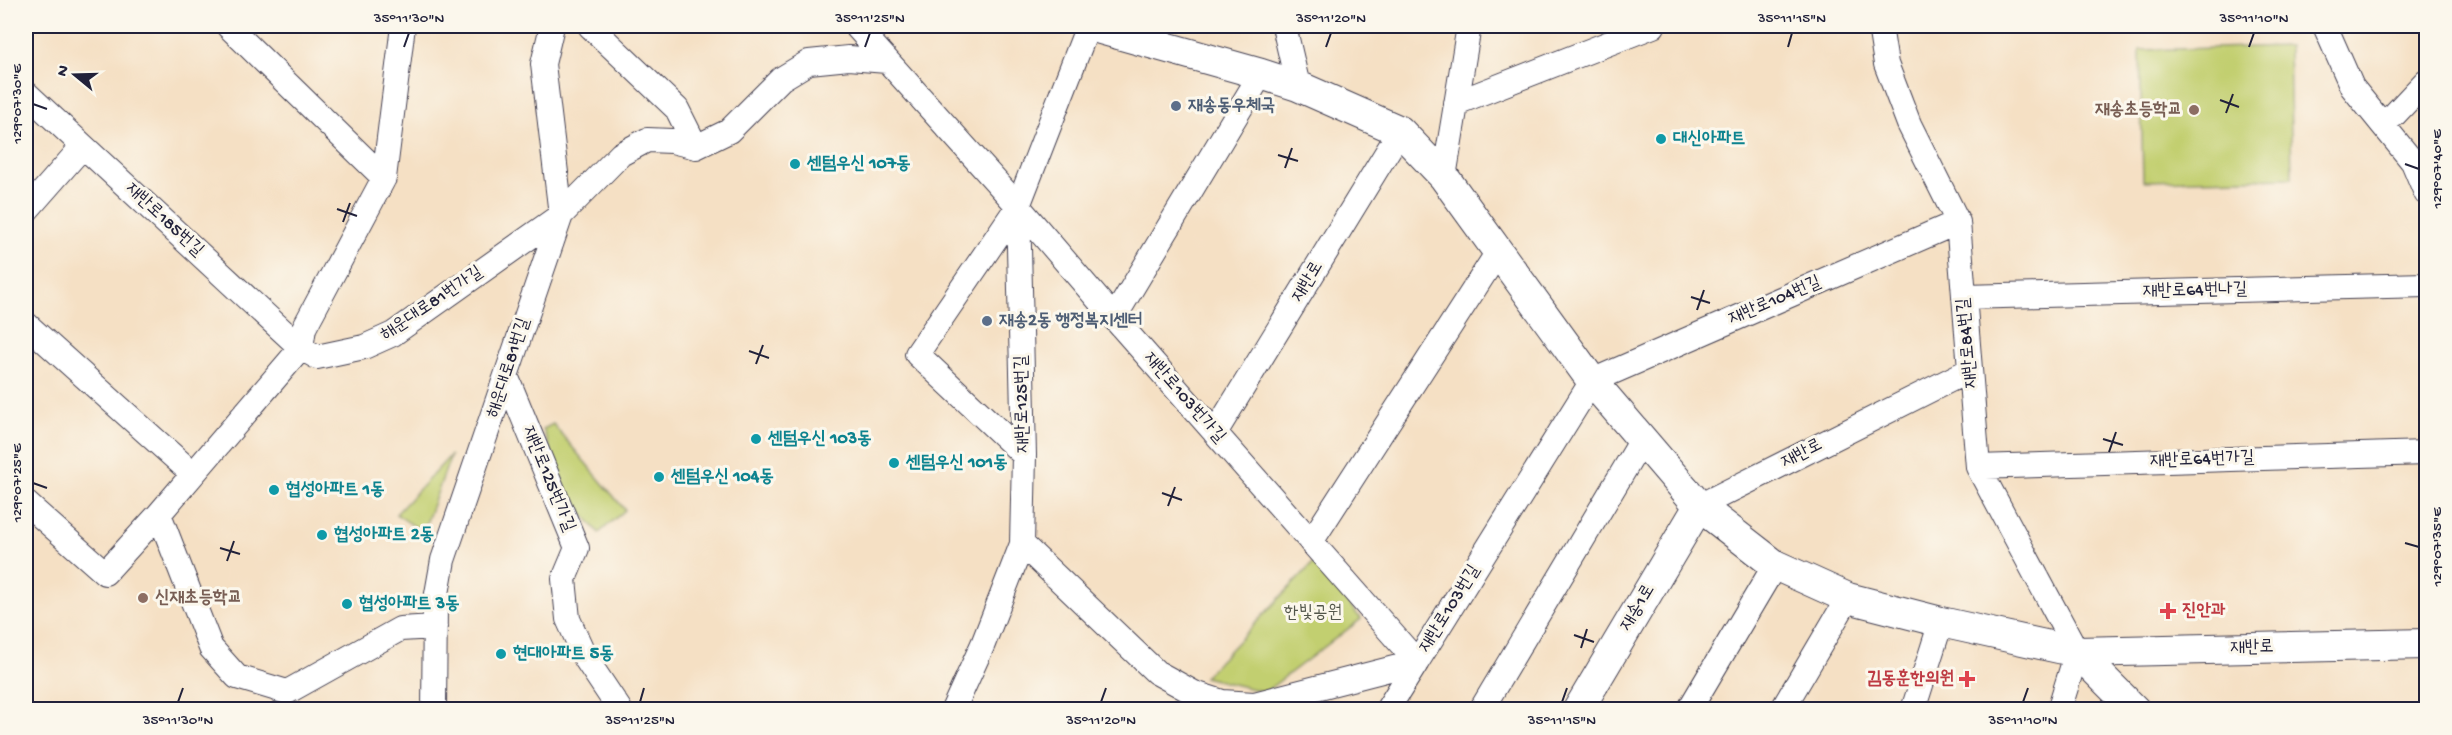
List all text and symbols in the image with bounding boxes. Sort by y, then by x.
text: 35°11'30"N [373,10,445,28]
text: 35°11'25"N [834,10,905,28]
text: 35°11'20"N [1295,10,1366,28]
text: 35°11'15"N [1757,10,1826,28]
text: 35°11'10"N [2219,10,2289,28]
north arrow [45,45,105,105]
text: N [53,63,75,79]
text: 129°07'30"E [9,64,27,145]
place label: 재송동우체국 [1188,96,1275,117]
marker: 재송동우체국 [1169,99,1183,113]
place label: 재송초등학교 [2095,100,2182,121]
marker: 재송초등학교 [2187,103,2201,117]
place label: 대신아파트 [1673,129,1745,150]
text: 129°07'40"E [2429,129,2447,210]
marker: 대신아파트 [1654,132,1668,146]
place label: 센텀우신 107동 [806,154,911,175]
marker: 센텀우신 107동 [788,157,802,171]
street label: 재반로185번길 [121,179,208,262]
street label: 재반로 [1288,258,1328,306]
street label: 해운대로81번가길 [377,262,487,346]
street label: 재반로104번길 [1726,272,1825,330]
street label: 재반로64번나길 [2143,280,2248,302]
street label: 재반로84번길 [1954,296,1982,389]
place label: 재송2동 행정복지센터 [999,311,1142,332]
marker: 재송2동 행정복지센터 [980,314,994,328]
street label: 해운대로81번길 [483,315,535,421]
street label: 재반로103번가길 [1139,348,1230,448]
street label: 재반로125번길 [1012,354,1034,453]
street label: 재반로125번가길 [517,423,579,536]
place label: 센텀우신 103동 [767,429,872,450]
marker: 센텀우신 103동 [749,432,763,446]
street label: 재반로 [1778,435,1826,473]
text: 129°07'25"E [9,443,27,523]
street label: 재반로64번가길 [2149,448,2255,472]
place label: 센텀우신 101동 [905,453,1007,474]
marker: 센텀우신 101동 [887,456,901,470]
place label: 센텀우신 104동 [670,467,774,488]
marker: 센텀우신 104동 [652,470,666,484]
place label: 협성아파트 1동 [286,480,384,501]
marker: 협성아파트 1동 [267,483,281,497]
text: 129°07'35"E [2429,507,2447,588]
place label: 협성아파트 2동 [334,525,434,546]
marker: 협성아파트 2동 [315,528,329,542]
street label: 재반로103번길 [1415,561,1485,657]
street label: 재송1로 [1616,581,1660,635]
place label: 신재초등학교 [155,588,242,609]
marker: 신재초등학교 [136,591,150,605]
place label: 협성아파트 3동 [359,594,460,615]
marker: 협성아파트 3동 [340,597,354,611]
place label: 진안과 [2182,601,2226,622]
marker: 진안과 [2159,602,2177,620]
park label: 한빛공원 [1284,603,1342,624]
street label: 재반로 [2230,637,2274,659]
place label: 현대아파트 5동 [513,644,614,665]
marker: 현대아파트 5동 [494,647,508,661]
place label: 김동훈한의원 [1867,668,1954,690]
marker: 김동훈한의원 [1958,670,1976,688]
text: 35°11'30"N [142,712,214,730]
text: 35°11'25"N [604,712,675,730]
text: 35°11'20"N [1065,712,1136,730]
text: 35°11'15"N [1527,712,1596,730]
text: 35°11'10"N [1988,712,2058,730]

